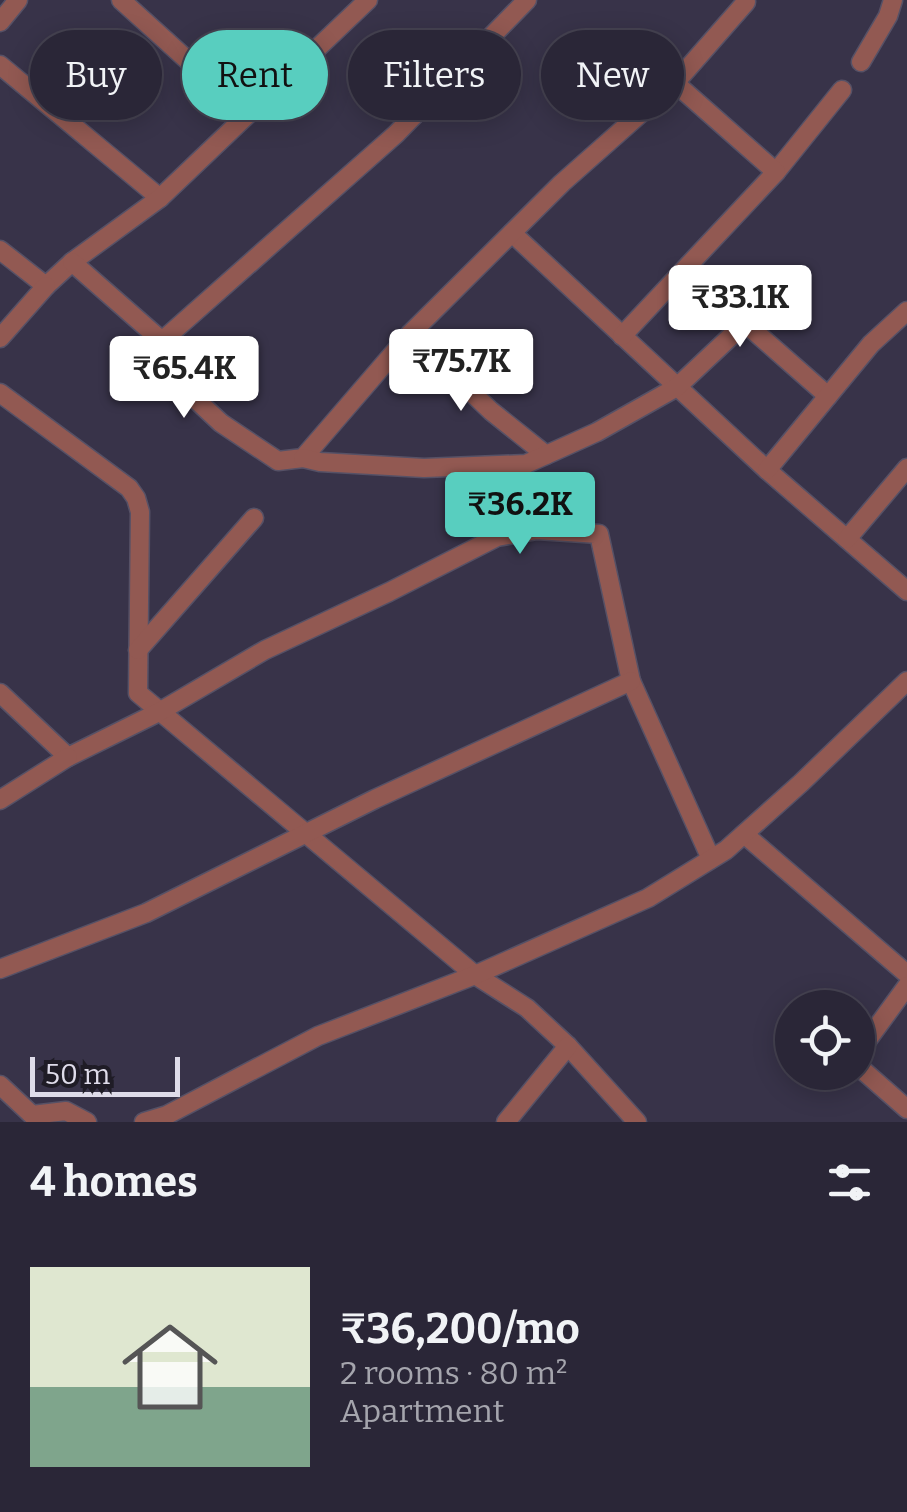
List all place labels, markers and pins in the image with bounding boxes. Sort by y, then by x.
pin: ₹33.1K [659,265,821,350]
pin: ₹75.7K [380,329,542,414]
pin: ₹65.4K [103,336,265,421]
pin: ₹36.2K [439,472,601,557]

